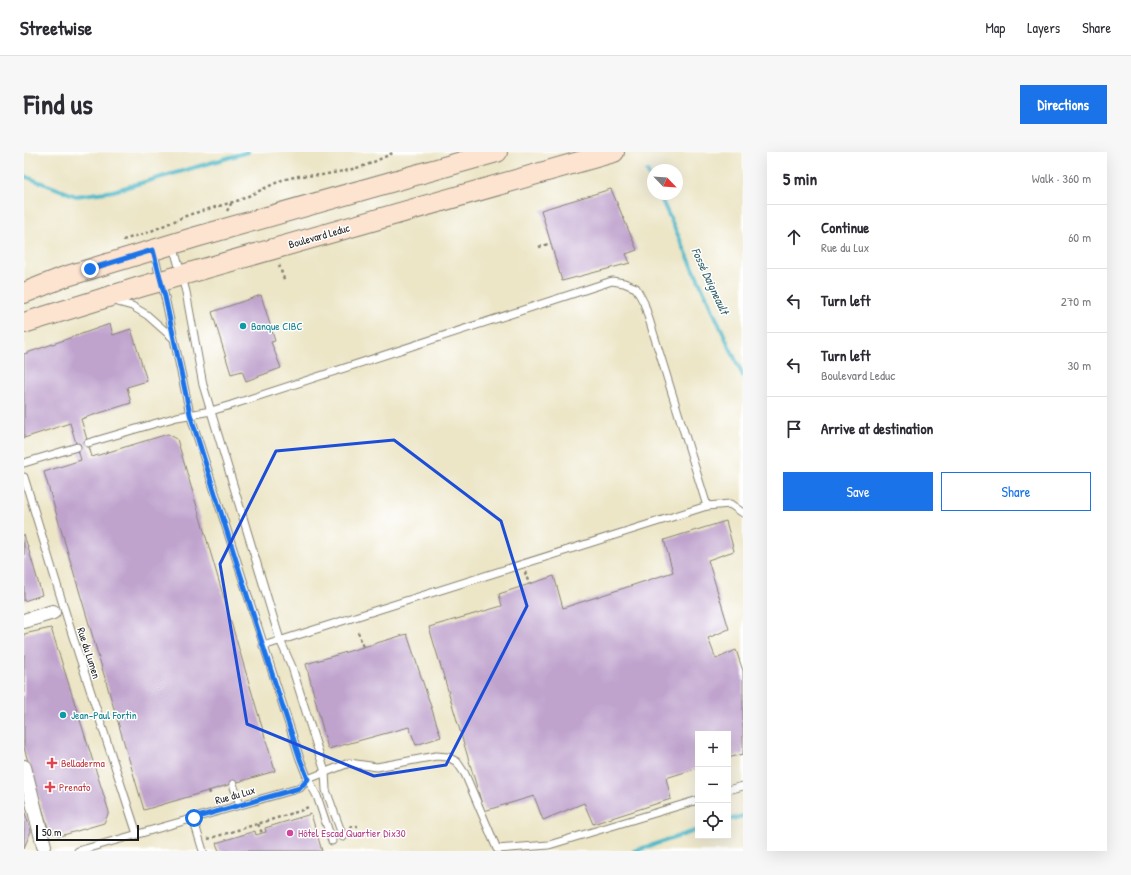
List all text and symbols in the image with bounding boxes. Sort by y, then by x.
text: Streetwise [20,15,92,41]
text: Map [985,18,1005,37]
text: Layers [1027,18,1060,37]
text: Share [1082,18,1111,37]
text: Find us [24,85,93,123]
button: Directions [1020,85,1107,124]
north arrow [647,164,683,200]
text: 5 min [783,167,817,190]
text: Walk · 360 m [1032,169,1091,187]
text: Continue [821,217,869,238]
street label: Boulevard Leduc [287,220,352,251]
icon: ahead [783,226,805,248]
text: 60 m [1068,228,1091,246]
text: Rue du Lux [821,238,869,256]
water label: Fossé Daigneault [688,245,734,319]
route end [81,260,99,278]
icon: left [783,290,805,312]
text: Turn left [821,290,871,311]
text: 270 m [1061,292,1091,310]
place label: Banque CIBC [251,319,302,333]
marker: Banque CIBC [238,321,248,331]
text: Turn left [821,345,871,366]
icon: left [783,354,805,376]
text: 30 m [1068,356,1091,374]
text: Boulevard Leduc [821,366,895,384]
icon: arrive [783,418,805,440]
text: Arrive at destination [821,418,933,439]
button: Save [783,472,933,511]
button: Share [941,472,1091,511]
street label: Rue du Lumen [74,626,104,680]
place label: Jean-Paul Fortin [71,708,137,722]
marker: Jean-Paul Fortin [58,710,68,720]
map controls [695,731,731,839]
button: + [695,731,731,767]
place label: Belladerma [61,756,105,770]
marker: Belladerma [46,757,58,769]
button: − [695,767,731,803]
place label: Prenato [59,780,91,794]
marker: Prenato [44,781,56,793]
street label: Rue du Lux [213,783,257,807]
button: locate [695,803,731,839]
route start [185,809,203,827]
scale bar [36,823,139,842]
text: 50 m [42,825,62,839]
place label: Hôtel Escad Quartier Dix30 [298,826,406,840]
marker: Hôtel Escad Quartier Dix30 [285,828,295,838]

